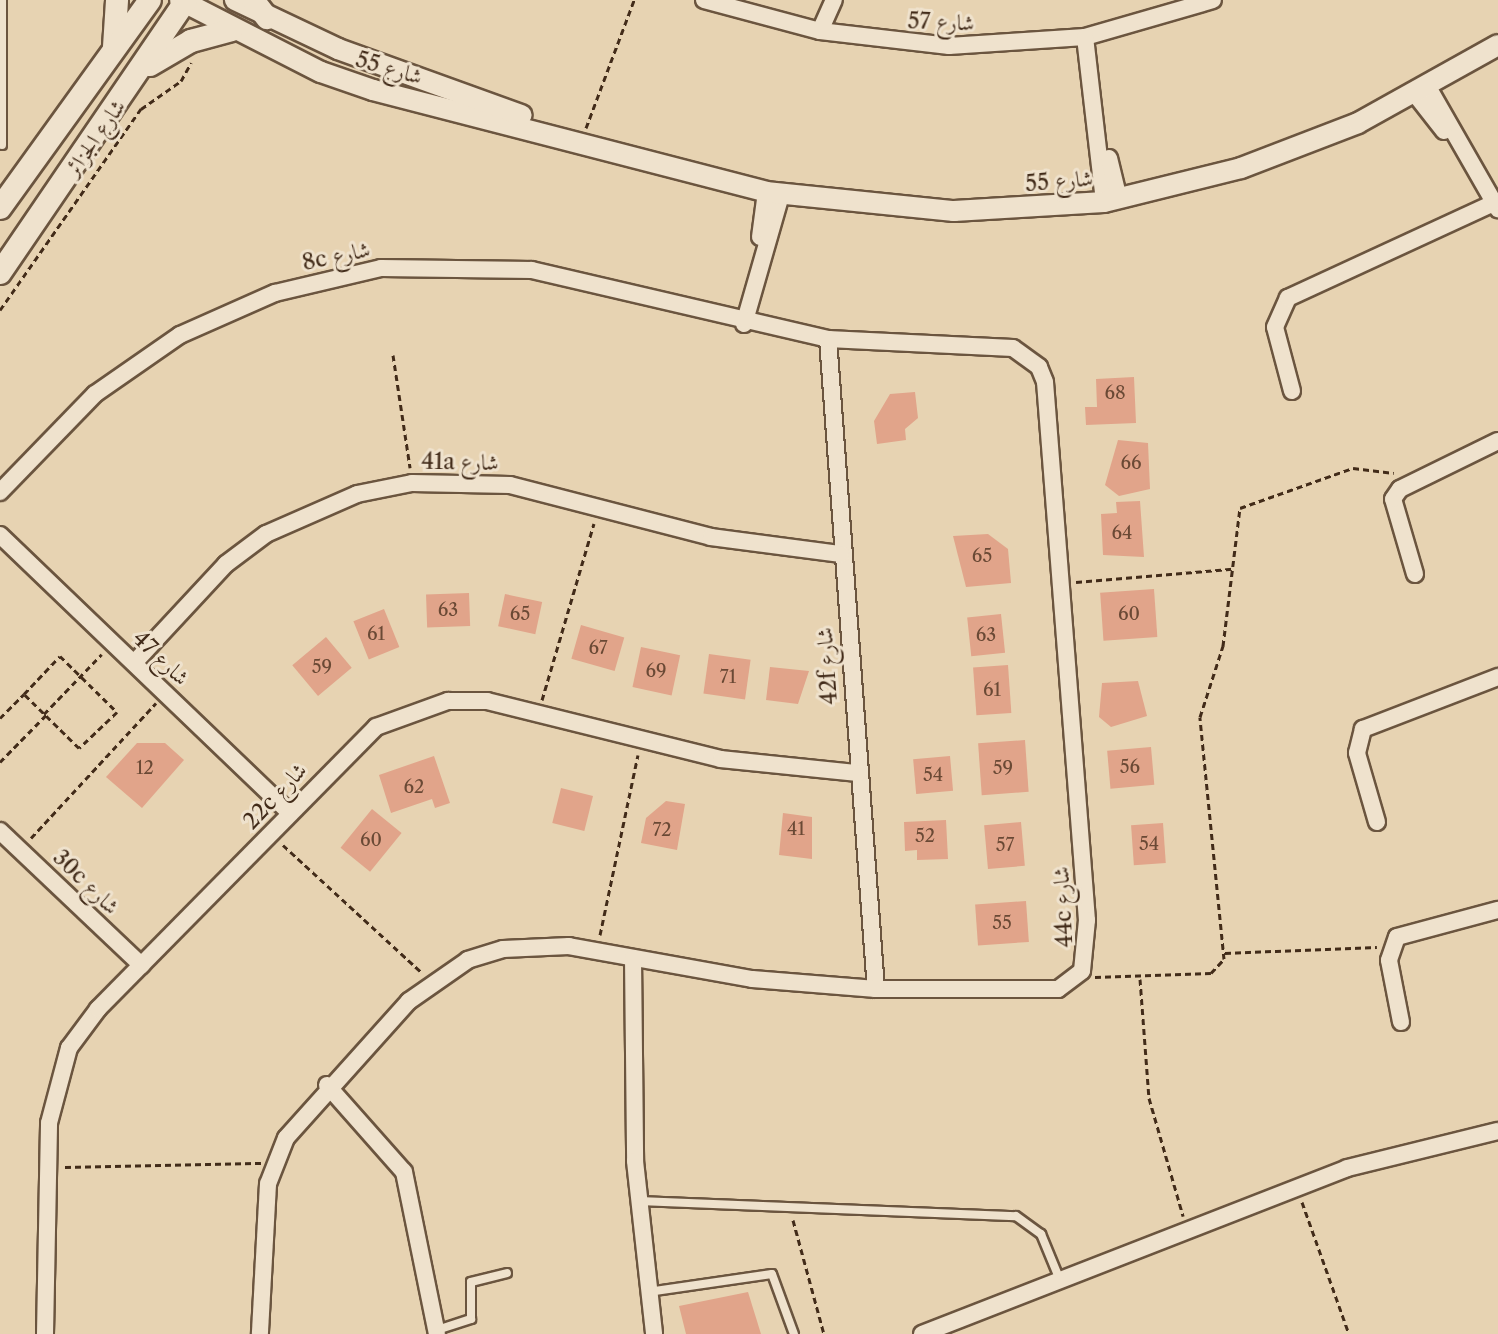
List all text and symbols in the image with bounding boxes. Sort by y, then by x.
street label: شارع 57 [907,8,975,36]
street label: شارع 55 [353,46,425,90]
street label: شارع الجزائر [59,94,131,182]
street label: شارع 55 [1024,165,1094,197]
street label: 8c شارع [300,236,372,276]
house number: 68 [1104,382,1126,404]
street label: 41a شارع [421,448,499,476]
house number: 66 [1120,452,1142,474]
house number: 64 [1112,522,1132,544]
house number: 65 [972,545,992,567]
house number: 63 [438,599,458,621]
house number: 65 [510,603,530,625]
house number: 60 [1118,603,1140,625]
house number: 61 [367,623,385,645]
house number: 63 [976,624,996,646]
street label: شارع 47 [128,625,194,691]
street label: 42f شارع [811,627,843,705]
house number: 67 [588,637,608,659]
house number: 59 [312,656,332,678]
house number: 69 [645,660,667,682]
house number: 71 [720,666,736,688]
house number: 61 [983,679,1001,701]
house number: 56 [1120,756,1140,778]
house number: 12 [136,757,154,779]
street label: 22c شارع [238,757,312,835]
house number: 59 [993,757,1013,779]
house number: 54 [923,764,943,786]
house number: 62 [404,776,424,798]
house number: 41 [787,818,805,840]
house number: 72 [652,819,672,841]
house number: 52 [915,825,935,847]
house number: 60 [360,829,382,851]
house number: 54 [1139,833,1159,855]
house number: 57 [996,834,1014,856]
street label: 30c شارع [47,844,125,920]
street label: 44c شارع [1048,866,1078,948]
house number: 55 [992,912,1012,934]

